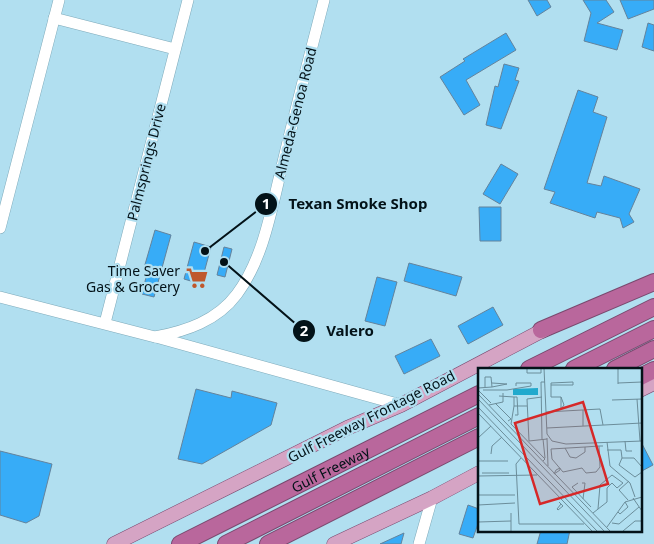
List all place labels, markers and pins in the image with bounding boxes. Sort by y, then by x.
callout: Texan Smoke Shop [253,189,437,219]
place label: Time Saver Gas & Grocery [86,261,181,296]
supermarket icon: Time Saver Gas & Grocery [184,265,210,291]
callout: Valero [292,316,384,346]

